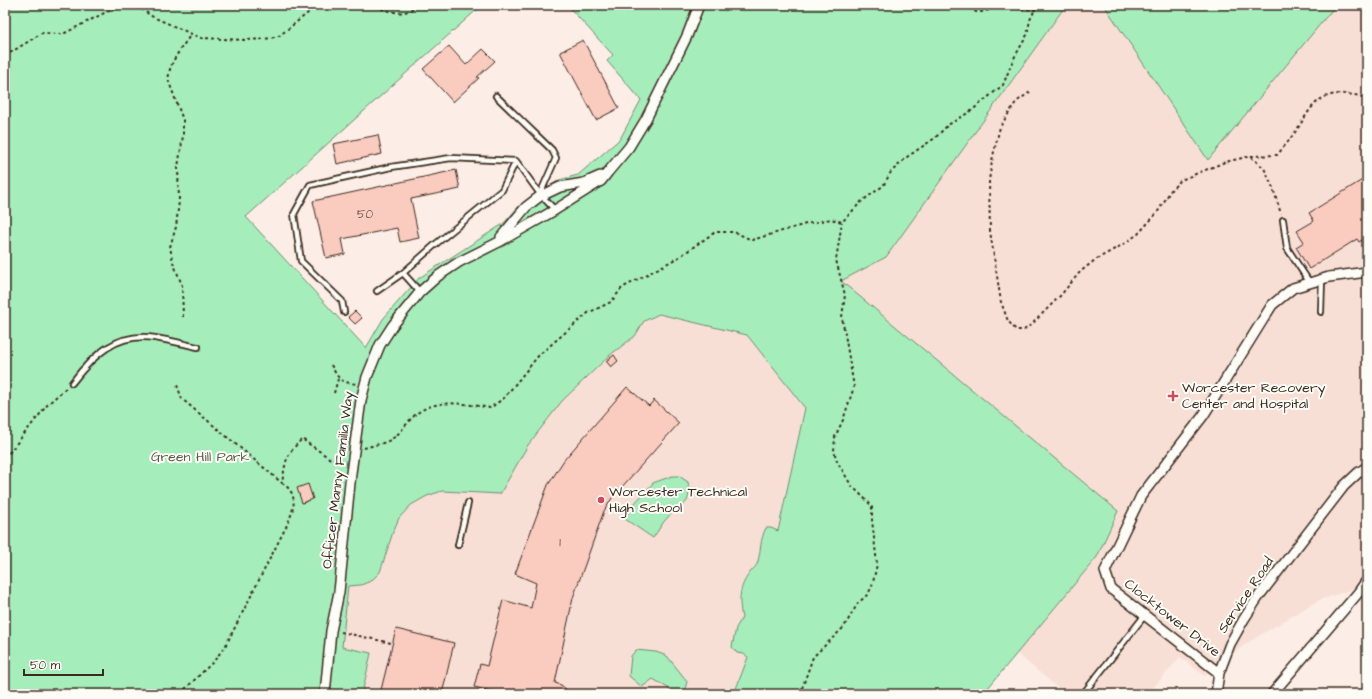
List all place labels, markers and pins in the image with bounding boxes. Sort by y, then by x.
place label: Worcester Recovery Center and Hospital [1182,378,1326,414]
marker: Worcester Recovery Center and Hospital [1167,390,1179,402]
place label: Worcester Technical High School [609,482,747,518]
marker: Worcester Technical High School [596,495,606,505]

